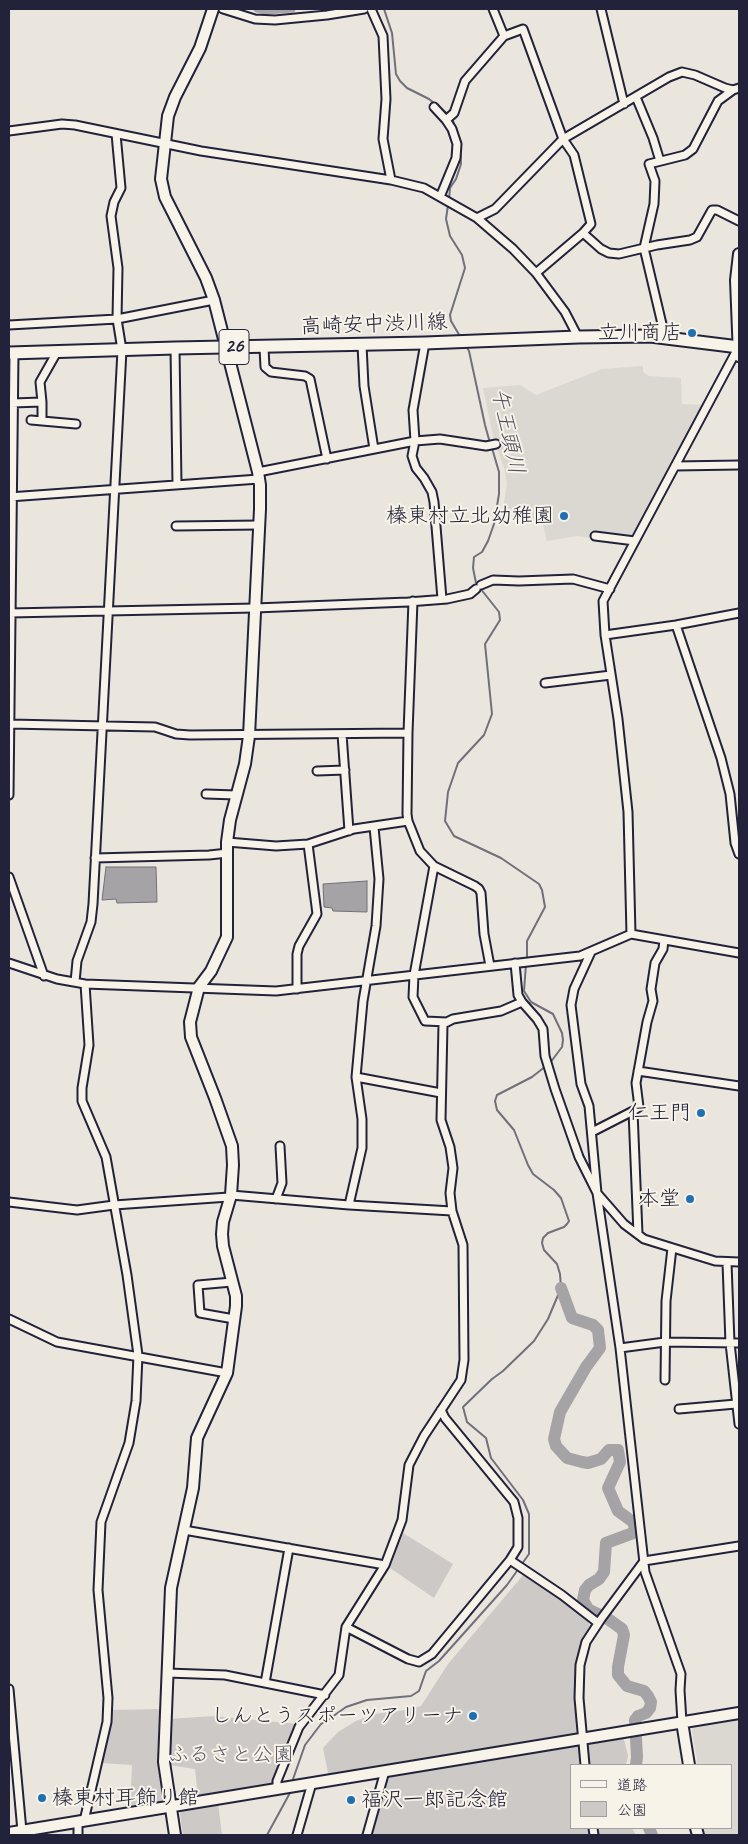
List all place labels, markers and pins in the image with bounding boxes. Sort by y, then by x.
place label: 立川商店 [598,320,682,346]
marker: 立川商店 [686,327,698,339]
place label: 榛東村立北幼稚園 [386,503,554,529]
marker: 榛東村立北幼稚園 [558,510,570,522]
place label: 仁王門 [628,1100,691,1126]
marker: 仁王門 [695,1107,707,1119]
place label: 本堂 [638,1186,680,1212]
marker: 本堂 [684,1193,696,1205]
place label: しんとうスポーツアリーナ [211,1703,463,1729]
marker: しんとうスポーツアリーナ [467,1710,479,1722]
place label: 榛東村耳飾り館 [52,1785,199,1811]
place label: 福沢一郎記念館 [361,1787,508,1813]
marker: 榛東村耳飾り館 [36,1792,48,1804]
marker: 福沢一郎記念館 [345,1794,357,1806]

